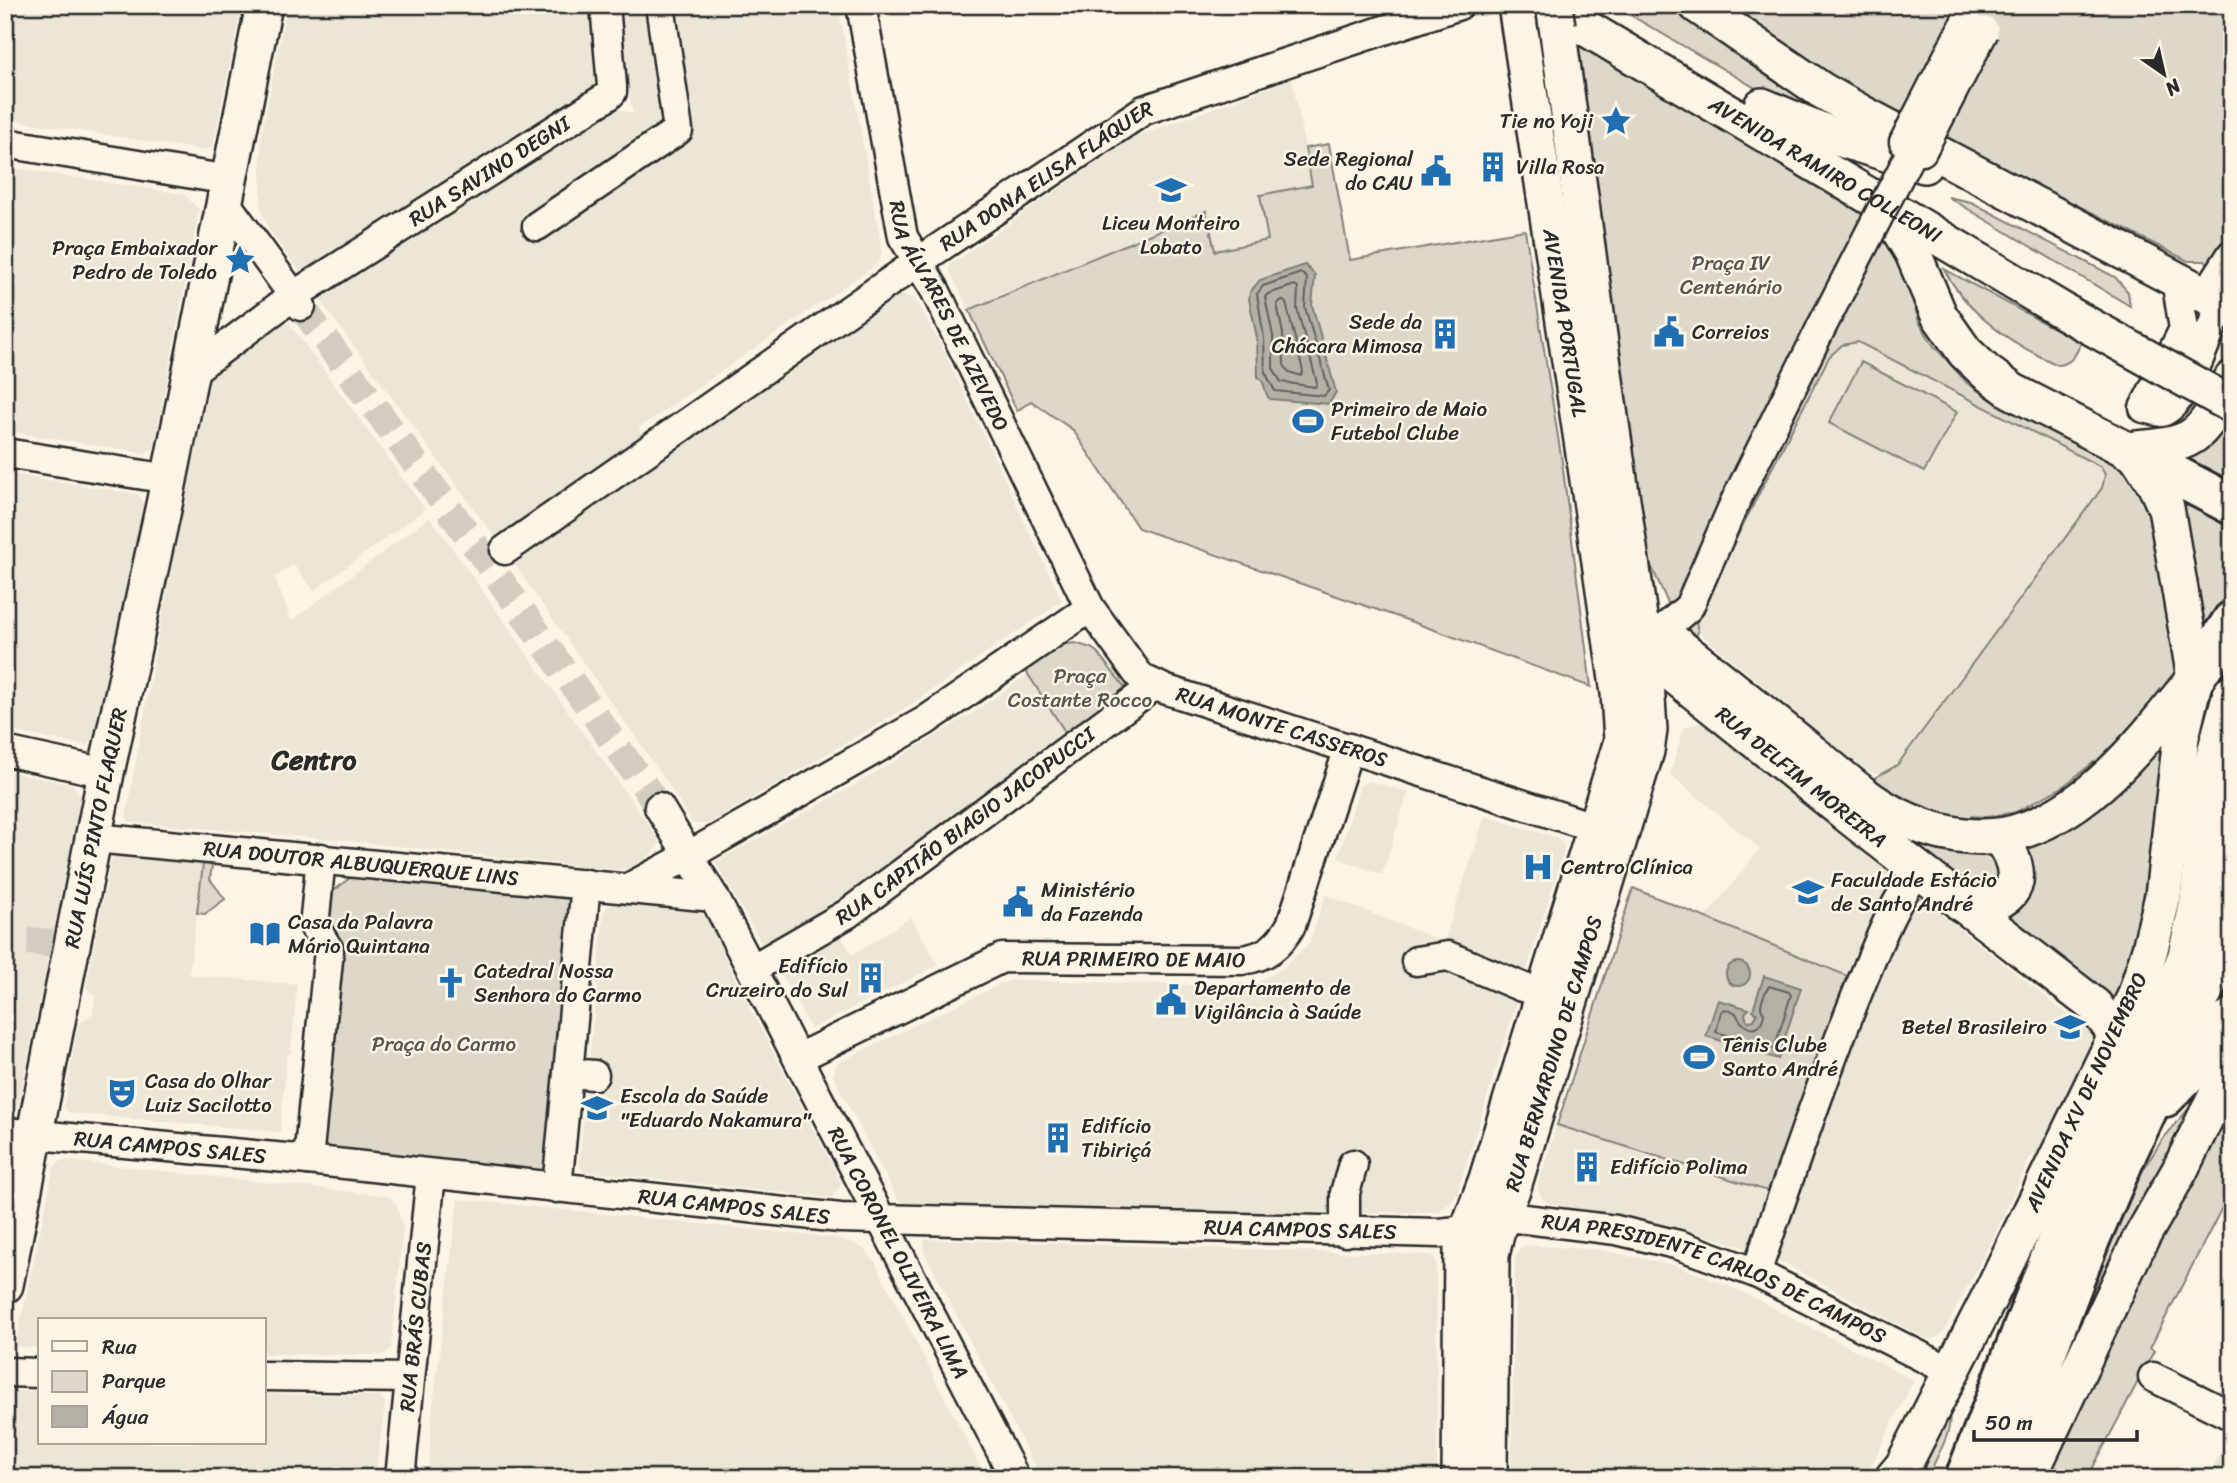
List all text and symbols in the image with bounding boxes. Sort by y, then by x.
north arrow [2128,38,2198,108]
text: N [2158,70,2189,106]
street label: AVENIDA RAMIRO COLLEONI [1700,85,1950,254]
street label: RUA DONA ELISA FLÁQUER [931,89,1158,262]
place label: Tie no Yoji [1499,102,1594,140]
street label: RUA SAVINO DEGNI [401,104,580,237]
place icon: Tie no Yoji [1599,104,1633,138]
place label: Sede Regional do CAU [1284,140,1414,202]
place label: Villa Rosa [1516,148,1605,186]
building icon: Villa Rosa [1476,150,1510,184]
public building icon: Sede Regional do CAU [1419,154,1453,188]
school or university icon: Liceu Monteiro Lobato [1154,173,1188,207]
street label: RUA ÁLVARES DE AZEVEDO [878,197,1020,438]
place label: Liceu Monteiro Lobato [1102,204,1240,266]
street label: AVENIDA PORTUGAL [1531,225,1599,420]
place label: Praça Embaixador Pedro de Toledo [52,229,218,291]
place icon: Praça Embaixador Pedro de Toledo [223,243,257,277]
park label: Praça IV Centenário [1680,244,1782,306]
place label: Sede da Chácara Mimosa [1272,303,1422,365]
place label: Correios [1692,313,1769,351]
public building icon: Correios [1652,315,1686,349]
building icon: Sede da Chácara Mimosa [1428,317,1462,351]
place label: Primeiro de Maio Futebol Clube [1331,390,1487,452]
sports icon: Primeiro de Maio Futebol Clube [1291,404,1325,438]
park label: Praça Costante Rocco [1008,657,1153,719]
street label: RUA MONTE CASSEROS [1171,675,1392,779]
street label: RUA DELFIM MOREIRA [1707,696,1895,858]
street label: RUA LUÍS PINTO FLAQUER [53,704,139,952]
street label: RUA CAPITÃO BIAGIO JACOPUCCI [828,715,1105,936]
district label: Centro [271,735,357,784]
street label: RUA DOUTOR ALBUQUERQUE LINS [202,829,520,897]
place label: Centro Clínica [1561,848,1694,886]
hospital icon: Centro Clínica [1521,850,1555,884]
place label: Faculdade Estácio de Santo André [1831,861,1997,923]
place label: Ministério da Fazenda [1041,871,1144,933]
school or university icon: Faculdade Estácio de Santo André [1791,875,1825,909]
public building icon: Ministério da Fazenda [1001,885,1035,919]
place label: Casa da Palavra Mário Quintana [288,903,434,965]
street label: RUA BERNARDINO DE CAMPOS [1494,911,1614,1196]
library icon: Casa da Palavra Mário Quintana [248,917,282,951]
street label: RUA PRIMEIRO DE MAIO [1022,939,1246,979]
place label: Edifício Cruzeiro do Sul [706,947,849,1009]
place label: Catedral Nossa Senhora do Carmo [474,952,642,1014]
building icon: Edifício Cruzeiro do Sul [854,961,888,995]
church icon: Catedral Nossa Senhora do Carmo [434,966,468,1000]
street label: AVENIDA XV DE NOVEMBRO [2013,966,2158,1219]
place label: Departamento de Vigilância à Saúde [1194,969,1361,1031]
public building icon: Departamento de Vigilância à Saúde [1154,983,1188,1017]
place label: Betel Brasileiro [1902,1008,2047,1046]
school or university icon: Betel Brasileiro [2053,1010,2087,1044]
park label: Praça do Carmo [372,1025,517,1063]
place label: Tênis Clube Santo André [1722,1026,1838,1088]
sports icon: Tênis Clube Santo André [1682,1040,1716,1074]
place label: Casa do Olhar Luiz Sacilotto [145,1062,272,1124]
theatre icon: Casa do Olhar Luiz Sacilotto [105,1076,139,1110]
place label: Escola da Saúde "Eduardo Nakamura" [620,1077,812,1139]
school or university icon: Escola da Saúde "Eduardo Nakamura" [580,1091,614,1125]
place label: Edifício Tibiriçá [1081,1107,1152,1169]
street label: RUA CAMPOS SALES [72,1119,268,1175]
street label: RUA CORONEL OLIVEIRA LIMA [817,1119,980,1386]
building icon: Edifício Tibiriçá [1041,1121,1075,1155]
place label: Edifício Polima [1610,1148,1748,1186]
building icon: Edifício Polima [1570,1150,1604,1184]
street label: RUA CAMPOS SALES [636,1177,832,1236]
street label: RUA PRESIDENTE CARLOS DE CAMPOS [1540,1202,1893,1355]
street label: RUA CAMPOS SALES [1203,1208,1397,1251]
street label: RUA BRÁS CUBAS [388,1240,443,1414]
legend [38,1318,266,1444]
text: Rua [102,1328,137,1366]
text: Parque [102,1362,166,1400]
text: Água [101,1398,149,1436]
scale bar [1974,1399,2137,1443]
text: 50 m [1985,1404,2033,1442]

